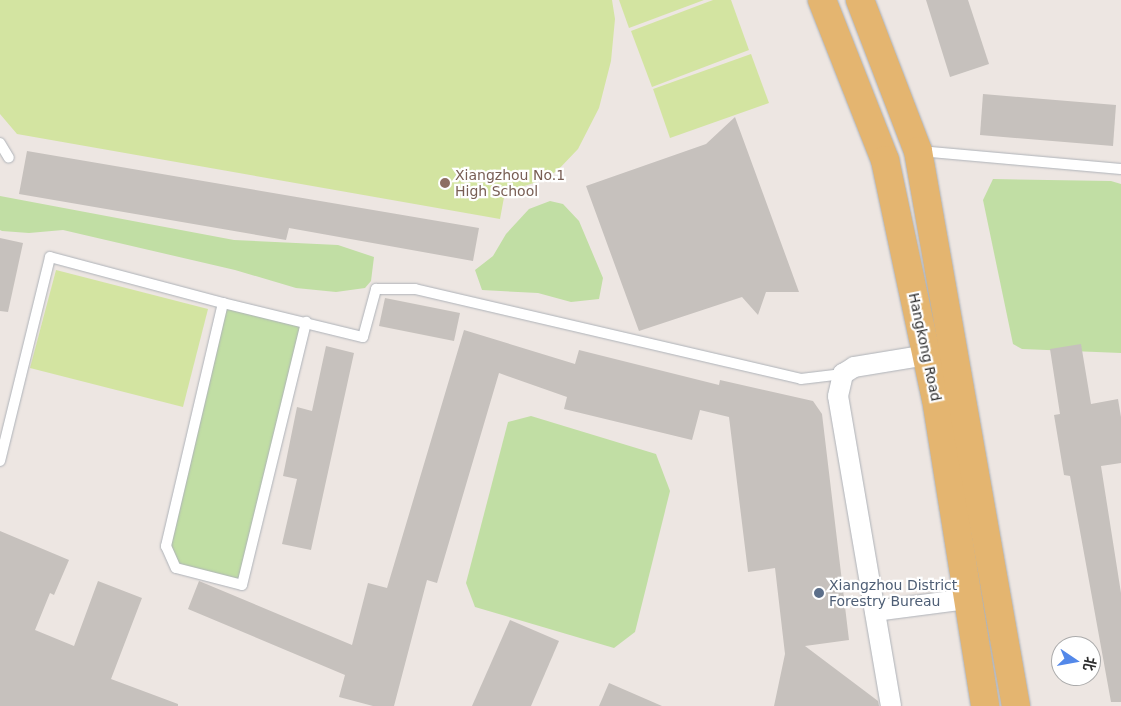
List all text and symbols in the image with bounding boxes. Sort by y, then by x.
place label: Xiangzhou No.1 High School [455,167,565,200]
marker: Xiangzhou No.1 High School [439,177,451,189]
street label: Hangkong Road [905,291,945,403]
place label: Xiangzhou District Forestry Bureau [829,577,957,610]
marker: Xiangzhou District Forestry Bureau [813,587,825,599]
north arrow [1051,636,1101,686]
text: 北 [1080,655,1099,672]

